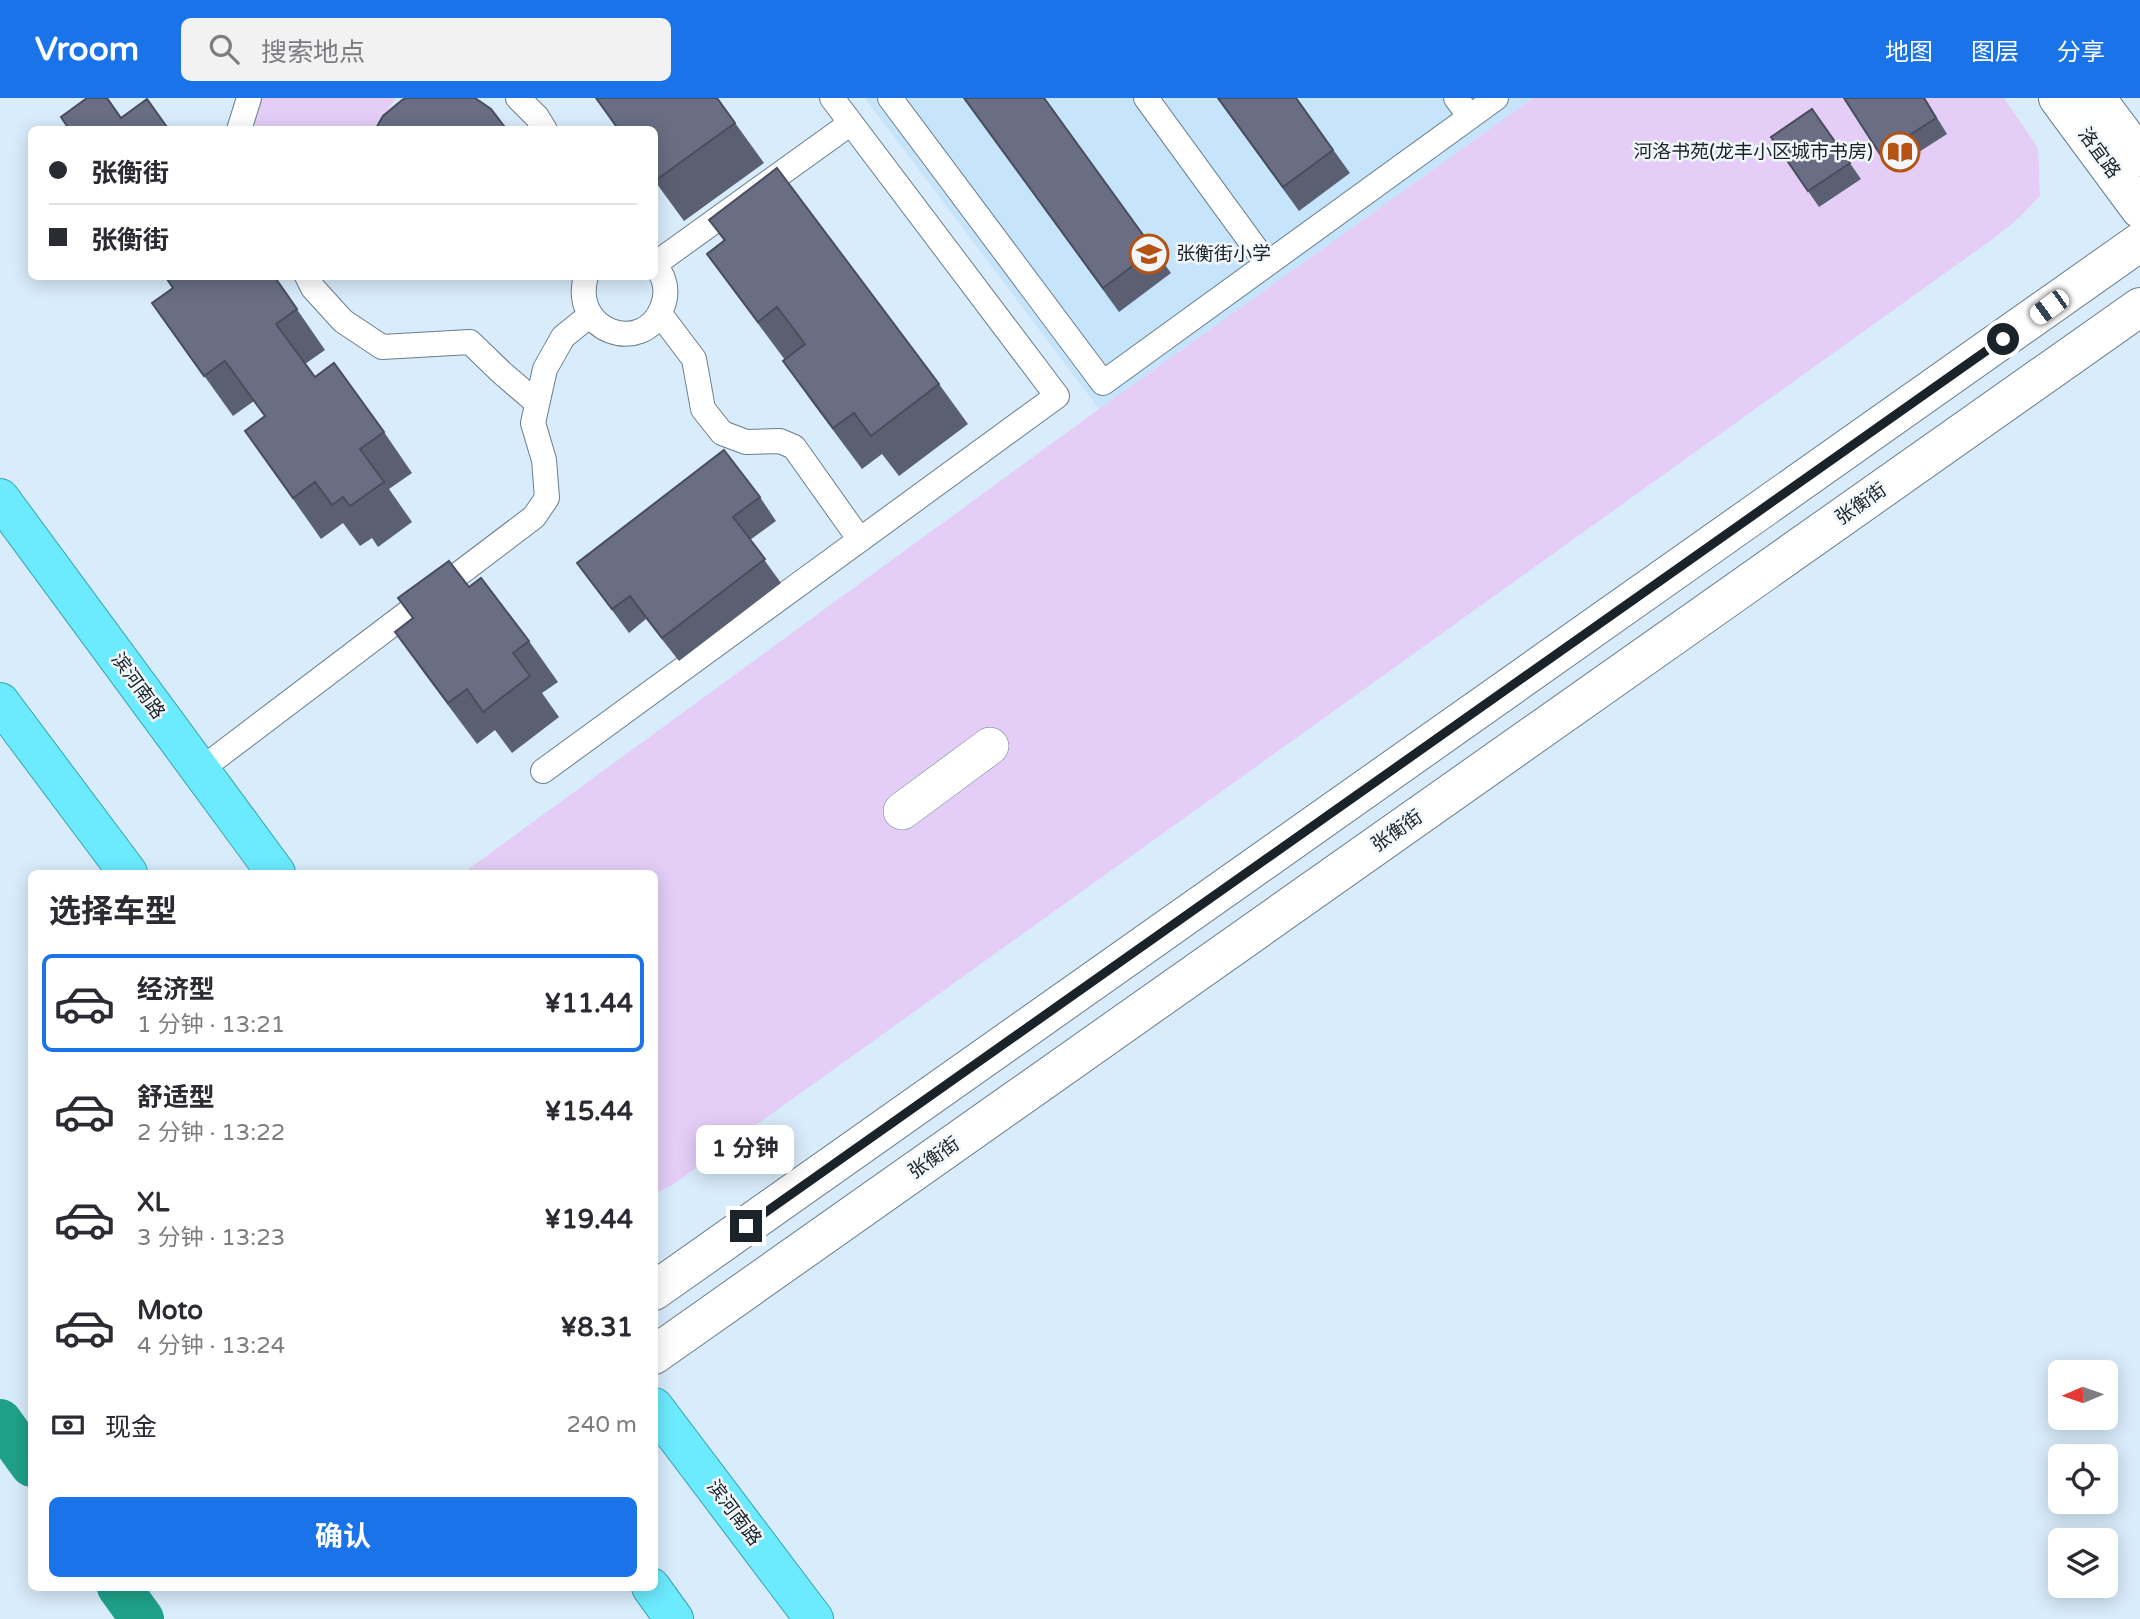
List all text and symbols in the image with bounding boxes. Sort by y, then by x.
search box [181,18,671,81]
text: Vroom [35,30,139,69]
icon: search [205,30,243,68]
text: 搜索地点 [261,37,365,68]
text: 地图 [1885,38,1933,67]
text: 图层 [1971,38,2019,67]
text: 分享 [2057,38,2105,67]
street label: 洛宜路 [2073,123,2125,183]
library icon: 河洛书苑(龙丰小区城市书房) [1879,131,1921,173]
place label: 河洛书苑(龙丰小区城市书房) [1633,141,1873,163]
text: 张衡街 [91,158,169,189]
text: 张衡街 [91,225,169,256]
school or university icon: 张衡街小学 [1128,233,1170,275]
place label: 张衡街小学 [1176,243,1271,265]
car [2026,286,2073,328]
route start [1987,323,2019,355]
street label: 张衡街 [1831,479,1891,529]
street label: 滨河南路 [107,649,169,723]
street label: 张衡街 [1367,806,1427,856]
text: 选择车型 [49,893,177,931]
icon: car [53,972,116,1035]
text: 经济型 [137,974,215,1005]
text: ¥11.44 [544,988,633,1019]
text: 1 分钟 · 13:21 [137,1011,285,1039]
icon: car [53,1080,116,1143]
text: 舒适型 [137,1082,215,1113]
text: ¥15.44 [545,1096,633,1127]
text: 2 分钟 · 13:22 [137,1119,285,1147]
callout: 1 分钟 [697,1124,795,1174]
street label: 张衡街 [904,1133,964,1183]
text: 1 分钟 [712,1135,778,1163]
text: XL [137,1187,169,1218]
icon: car [53,1188,116,1251]
text: ¥19.44 [544,1204,633,1235]
route end [730,1210,762,1242]
text: 3 分钟 · 13:23 [137,1224,285,1252]
text: Moto [137,1295,203,1326]
icon: car [53,1296,116,1359]
text: ¥8.31 [560,1312,633,1343]
text: 4 分钟 · 13:24 [137,1332,285,1360]
north arrow [2048,1360,2118,1430]
map controls [2048,1360,2118,1598]
icon: cash [49,1406,87,1444]
text: 240 m [567,1411,637,1439]
text: 现金 [105,1412,157,1443]
button: locate [2048,1444,2118,1514]
street label: 滨河南路 [702,1476,766,1550]
button: 确认 [49,1497,637,1577]
button: layers [2048,1528,2118,1598]

